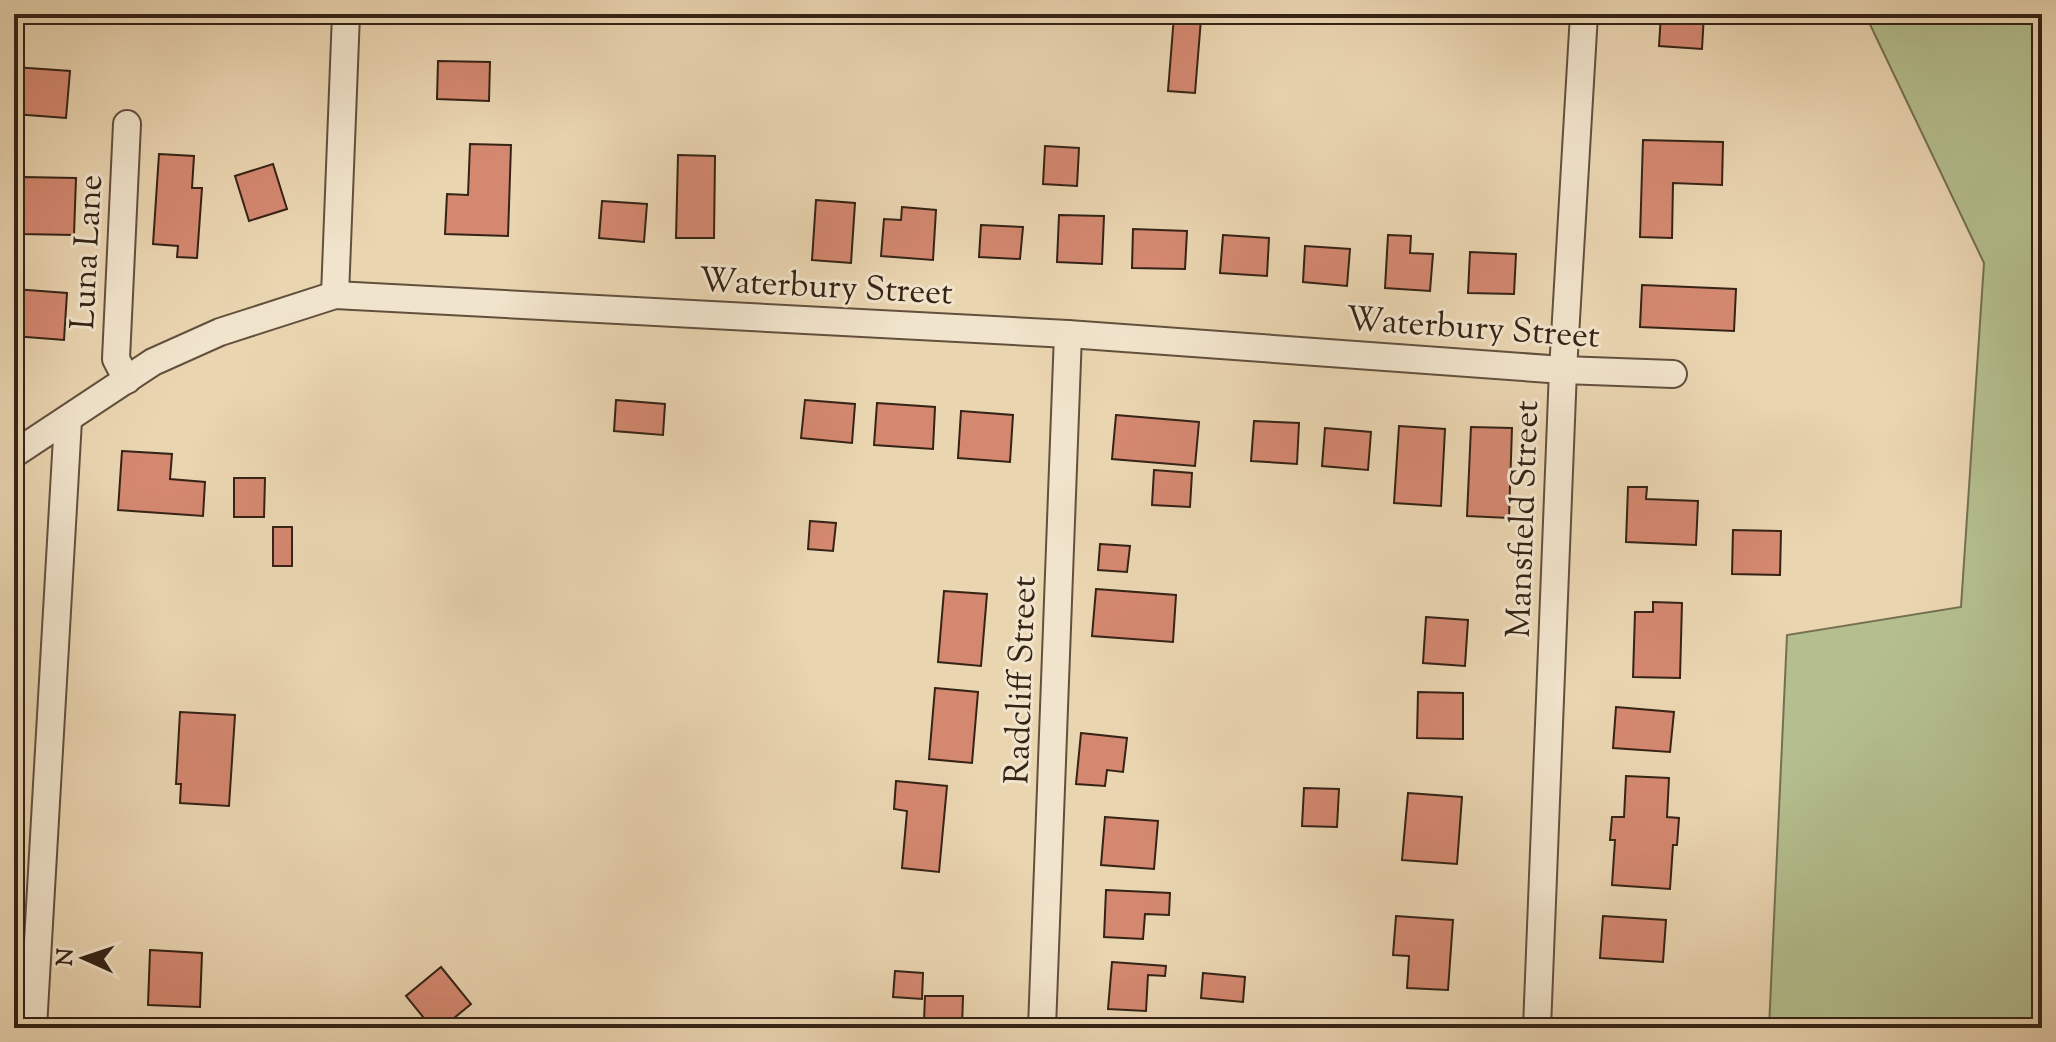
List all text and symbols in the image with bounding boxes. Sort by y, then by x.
street label: Luna Lane [60,174,117,331]
street label: Waterbury Street [698,257,954,320]
street label: Waterbury Street [1344,296,1601,363]
street label: Mansfield Street [1496,399,1553,639]
street label: Radcliff Street [994,575,1051,785]
north arrow [44,918,124,998]
text: N [51,947,83,967]

